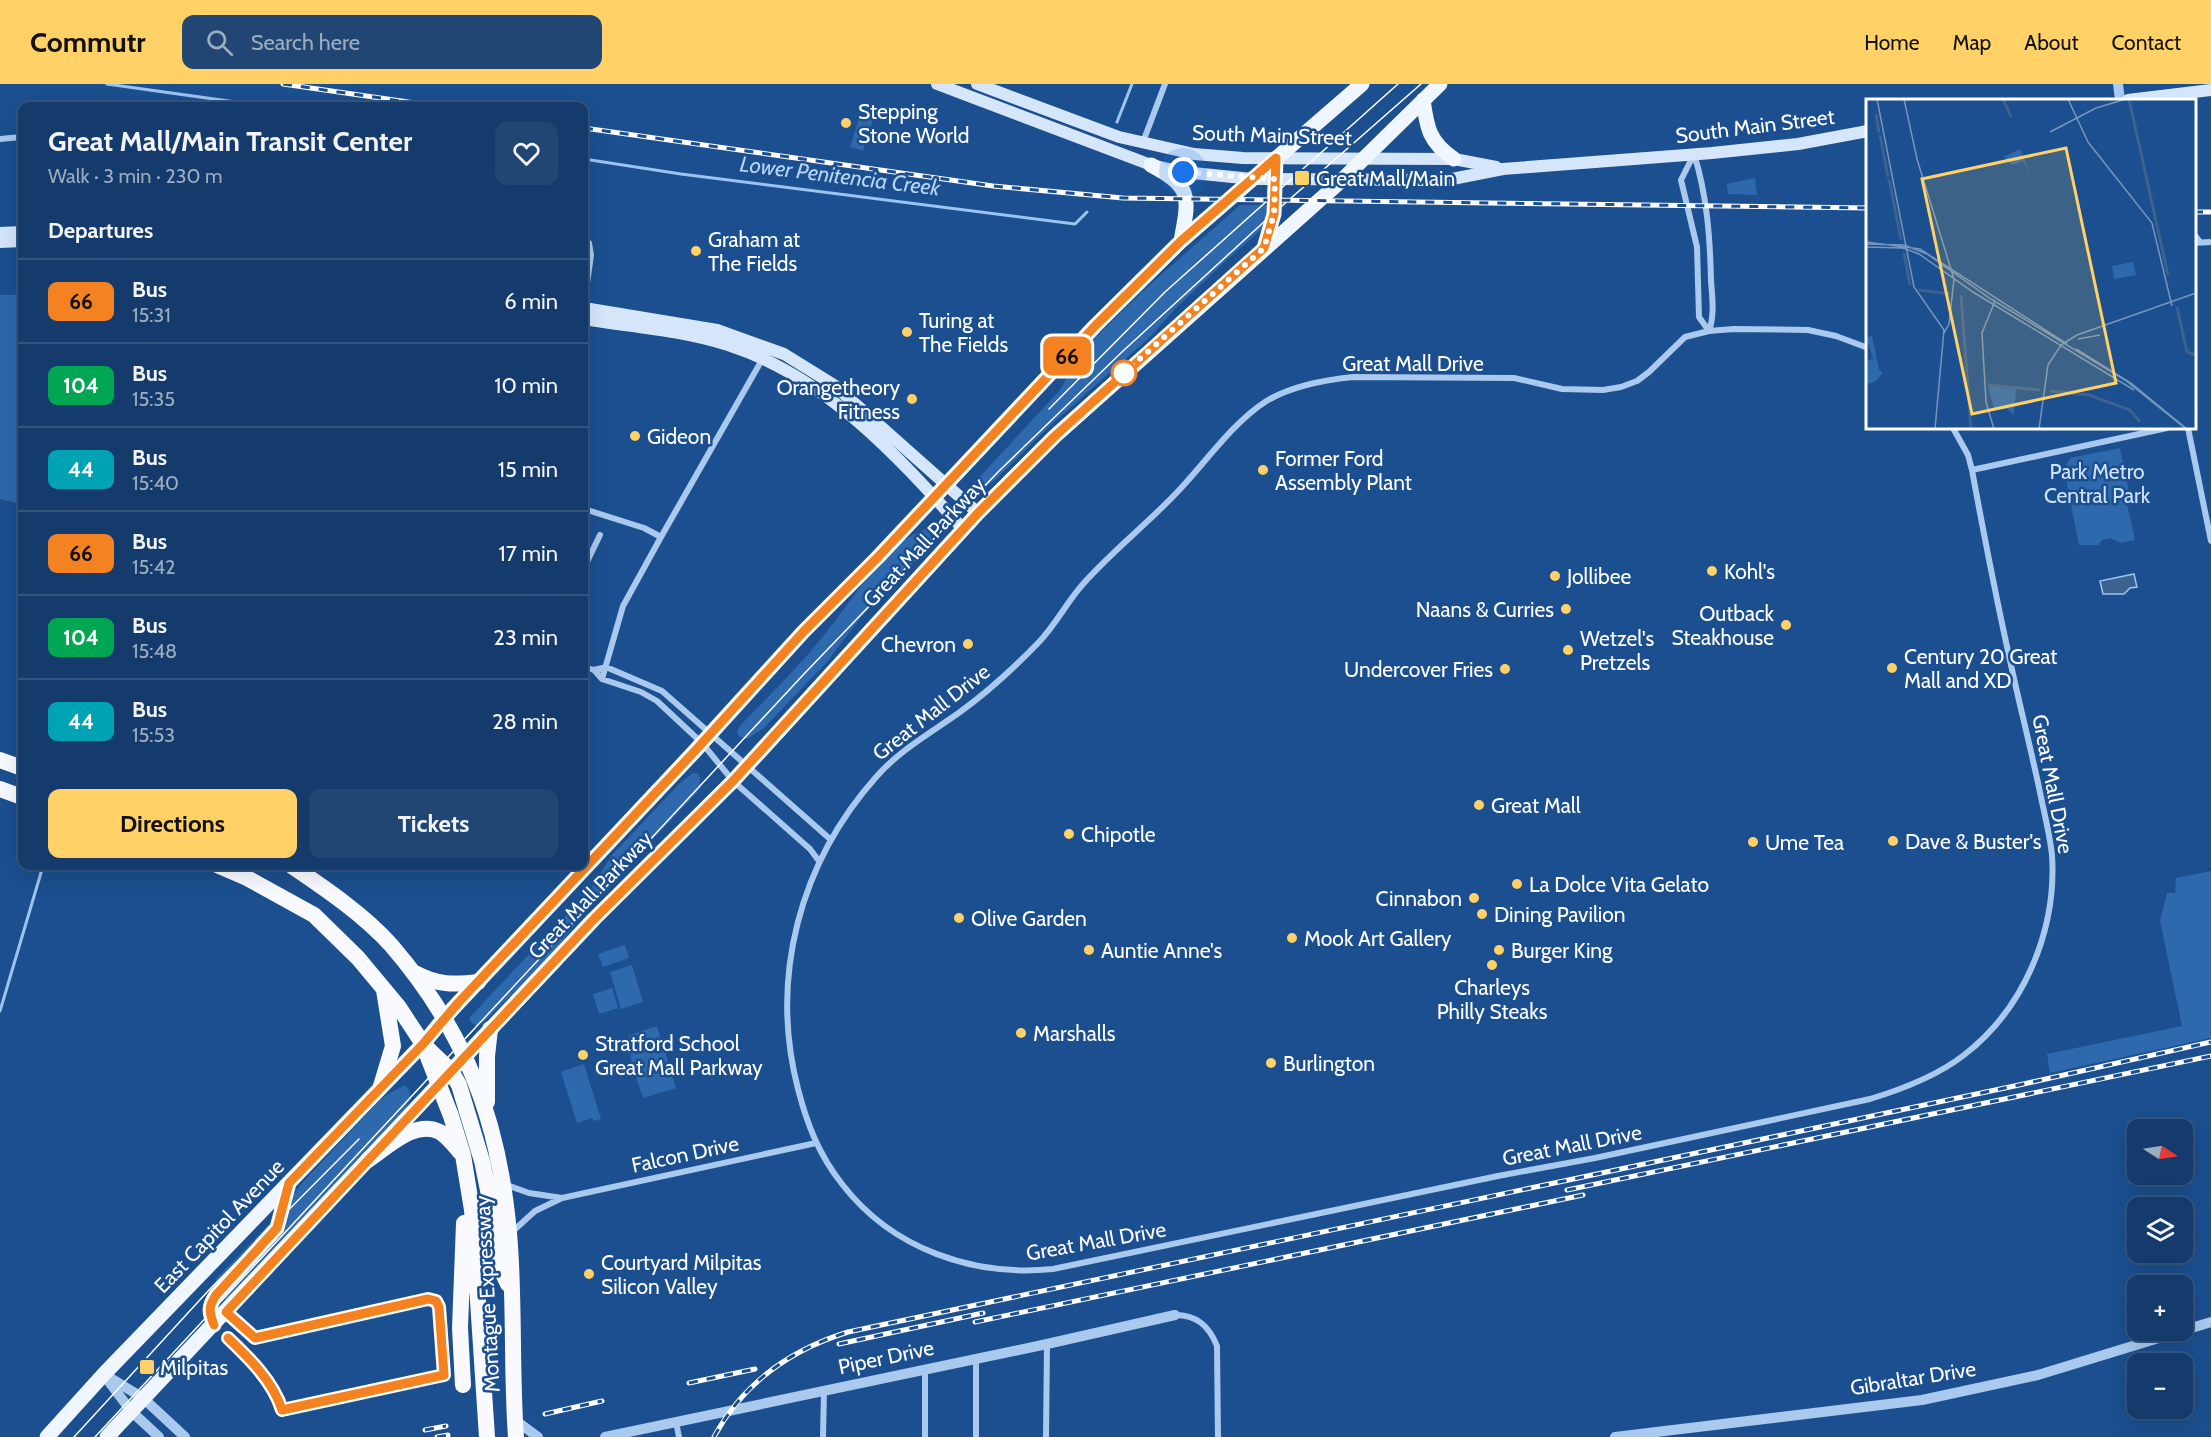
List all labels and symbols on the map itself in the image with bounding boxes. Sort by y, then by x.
place label: Stepping Stone World [858,99,969,148]
inset map [1866,99,2196,429]
street label: South Main Street [1674,104,1836,148]
marker: Stepping Stone World [839,116,853,130]
street label: South Main Street [1192,120,1352,150]
water label: Lower Penitencia Creek [738,150,942,202]
your location [1168,157,1198,187]
place label: Great Mall/Main [1316,166,1455,191]
marker: Great Mall/Main [1293,169,1311,187]
place label: Graham at The Fields [708,227,800,276]
marker: Graham at The Fields [689,244,703,258]
place label: Turing at The Fields [919,308,1008,357]
marker: Turing at The Fields [900,325,914,339]
line badge: 66 [1040,336,1094,376]
street label: Great Mall Drive [1342,351,1484,376]
unlabelled marker [1111,360,1137,386]
place label: Orangetheory Fitness [776,375,900,424]
marker: Orangetheory Fitness [905,392,919,406]
place label: Gideon [647,424,711,449]
marker: Gideon [628,429,642,443]
place label: Former Ford Assembly Plant [1275,446,1412,495]
park label: Park Metro Central Park [2044,459,2151,508]
marker: Former Ford Assembly Plant [1256,463,1270,477]
street label: Great Mall Parkway [858,472,991,612]
place label: Kohl's [1724,559,1775,584]
place label: Jollibee [1566,564,1631,589]
marker: Kohl's [1705,564,1719,578]
marker: Jollibee [1548,569,1562,583]
place label: Naans & Curries [1416,597,1554,622]
place label: Outback Steakhouse [1671,601,1775,650]
marker: Naans & Curries [1559,602,1573,616]
marker: Outback Steakhouse [1779,618,1793,632]
place label: Wetzel's Pretzels [1580,626,1654,675]
place label: Chevron [881,632,956,657]
marker: Chevron [961,637,975,651]
marker: Wetzel's Pretzels [1561,643,1575,657]
place label: Century 20 Great Mall and XD [1904,644,2057,693]
place label: Undercover Fries [1344,657,1493,682]
street label: Great Mall Drive [868,658,995,765]
marker: Century 20 Great Mall and XD [1885,661,1899,675]
marker: Undercover Fries [1498,662,1512,676]
street label: Great Mall Drive [2027,712,2079,856]
place label: Great Mall [1491,793,1581,818]
marker: Great Mall [1472,798,1486,812]
place label: Chipotle [1081,822,1156,847]
street label: Great Mall Parkway [523,826,657,964]
marker: Chipotle [1062,827,1076,841]
place label: Dave & Buster's [1905,829,2042,854]
place label: Ume Tea [1765,830,1844,855]
marker: Dave & Buster's [1886,834,1900,848]
marker: Ume Tea [1746,835,1760,849]
place label: La Dolce Vita Gelato [1529,872,1709,897]
marker: La Dolce Vita Gelato [1510,877,1524,891]
place label: Cinnabon [1375,886,1462,911]
marker: Cinnabon [1467,891,1481,905]
place label: Dining Pavilion [1494,902,1626,927]
place label: Olive Garden [971,906,1087,931]
marker: Dining Pavilion [1475,907,1489,921]
marker: Olive Garden [952,911,966,925]
place label: Mook Art Gallery [1304,926,1452,951]
marker: Mook Art Gallery [1285,931,1299,945]
place label: Auntie Anne's [1101,938,1222,963]
place label: Burger King [1511,938,1613,963]
marker: Auntie Anne's [1082,943,1096,957]
marker: Burger King [1492,943,1506,957]
marker: Charleys Philly Steaks [1485,958,1499,972]
place label: Charleys Philly Steaks [1437,975,1548,1024]
place label: Marshalls [1033,1021,1116,1046]
marker: Marshalls [1014,1026,1028,1040]
place label: Stratford School Great Mall Parkway [595,1031,763,1080]
marker: Stratford School Great Mall Parkway [576,1048,590,1062]
place label: Burlington [1283,1051,1375,1076]
marker: Burlington [1264,1056,1278,1070]
street label: Great Mall Drive [1500,1119,1644,1171]
north arrow [2127,1119,2193,1185]
street label: Falcon Drive [629,1130,741,1178]
street label: East Capitol Avenue [149,1154,289,1298]
street label: Montague Expressway [469,1194,505,1393]
street label: Great Mall Drive [1024,1216,1168,1266]
place label: Courtyard Milpitas Silicon Valley [601,1250,762,1299]
marker: Courtyard Milpitas Silicon Valley [582,1267,596,1281]
street label: Piper Drive [836,1335,936,1379]
place label: Milpitas [160,1355,229,1380]
street label: Gibraltar Drive [1848,1356,1978,1400]
marker: Milpitas [138,1358,156,1376]

